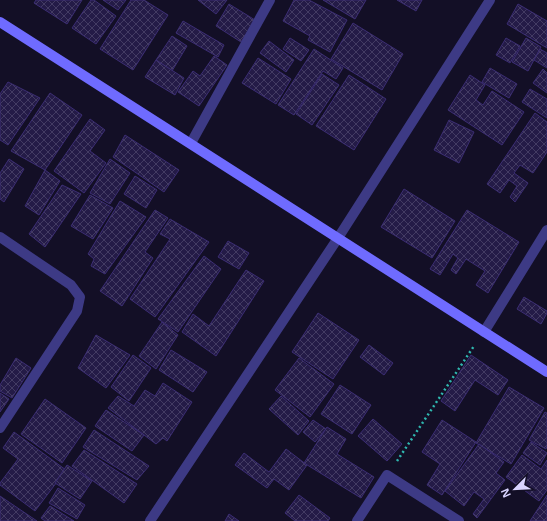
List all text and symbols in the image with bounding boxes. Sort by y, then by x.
north arrow [495,469,535,509]
text: N [497,486,514,500]

